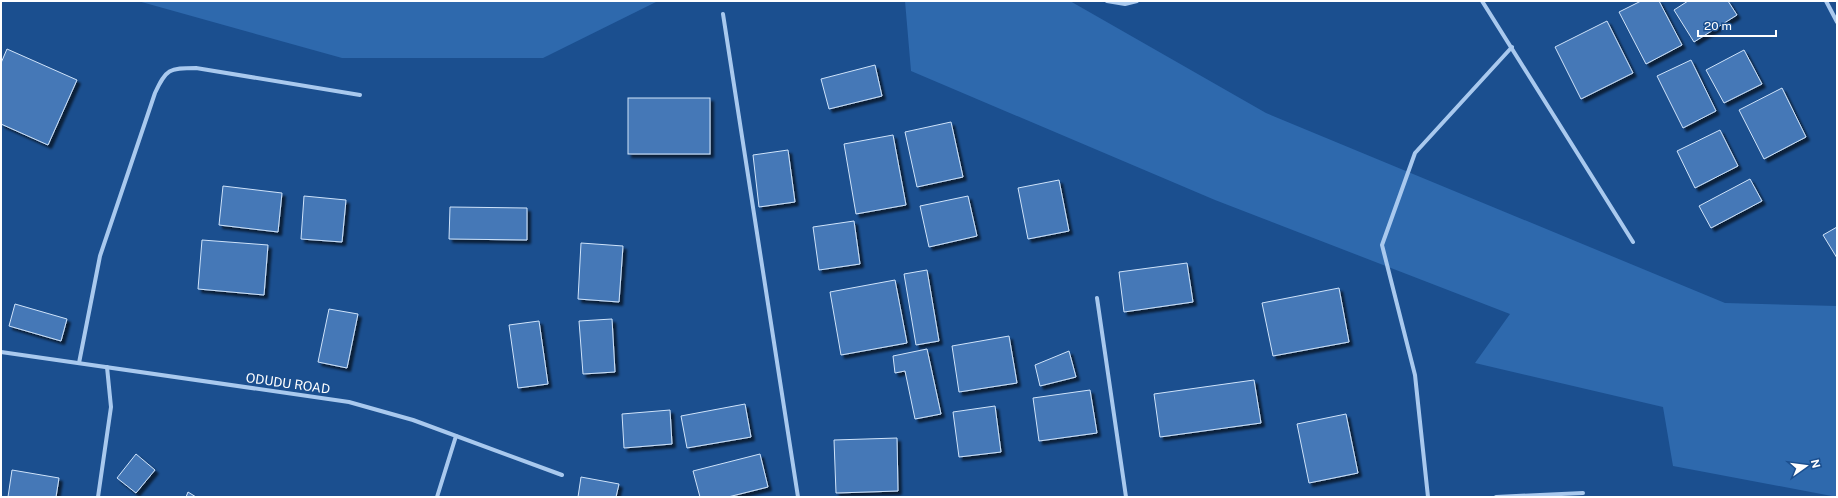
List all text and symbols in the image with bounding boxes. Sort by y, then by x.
scale bar [1698,12,1776,38]
text: 20 m [1704,19,1732,33]
street label: ODUDU ROAD [245,370,331,397]
north arrow [1786,446,1826,486]
text: N [1809,458,1823,469]

